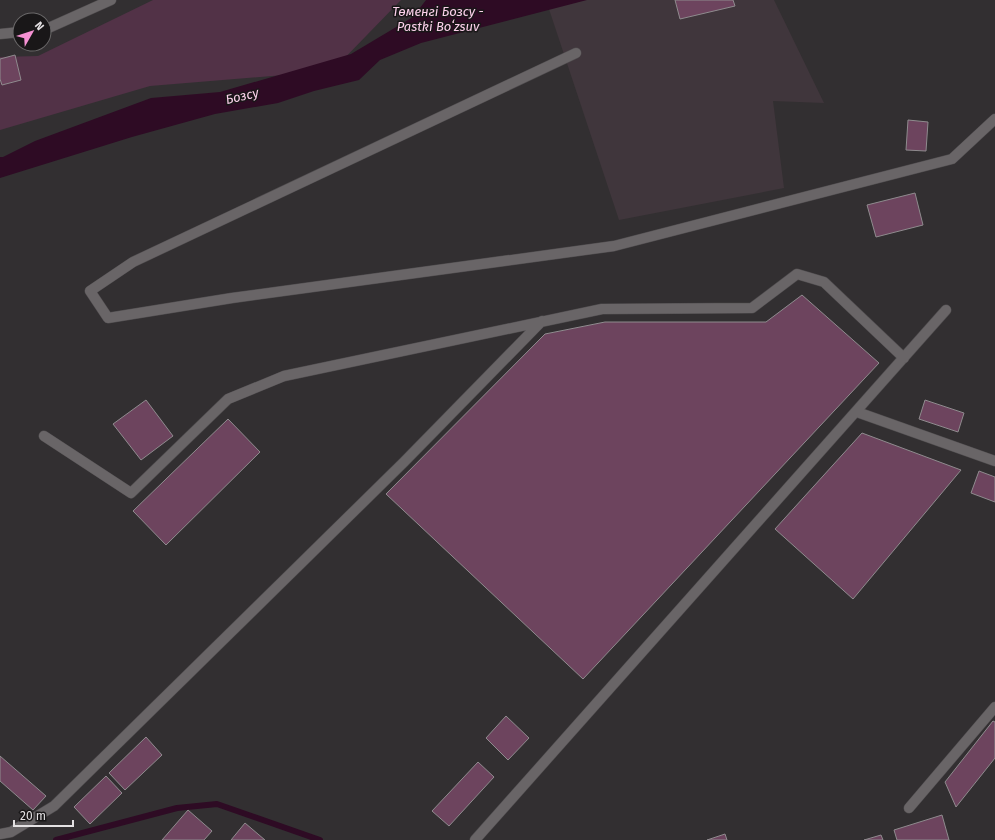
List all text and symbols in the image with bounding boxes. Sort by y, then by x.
water label: Төменгі Бозсу - Pastki Boʻzsuv [392,4,484,34]
north arrow [12,12,52,52]
text: N [32,19,47,33]
water label: Бозсу [224,85,261,107]
scale bar [14,802,73,828]
text: 20 m [20,809,46,823]

